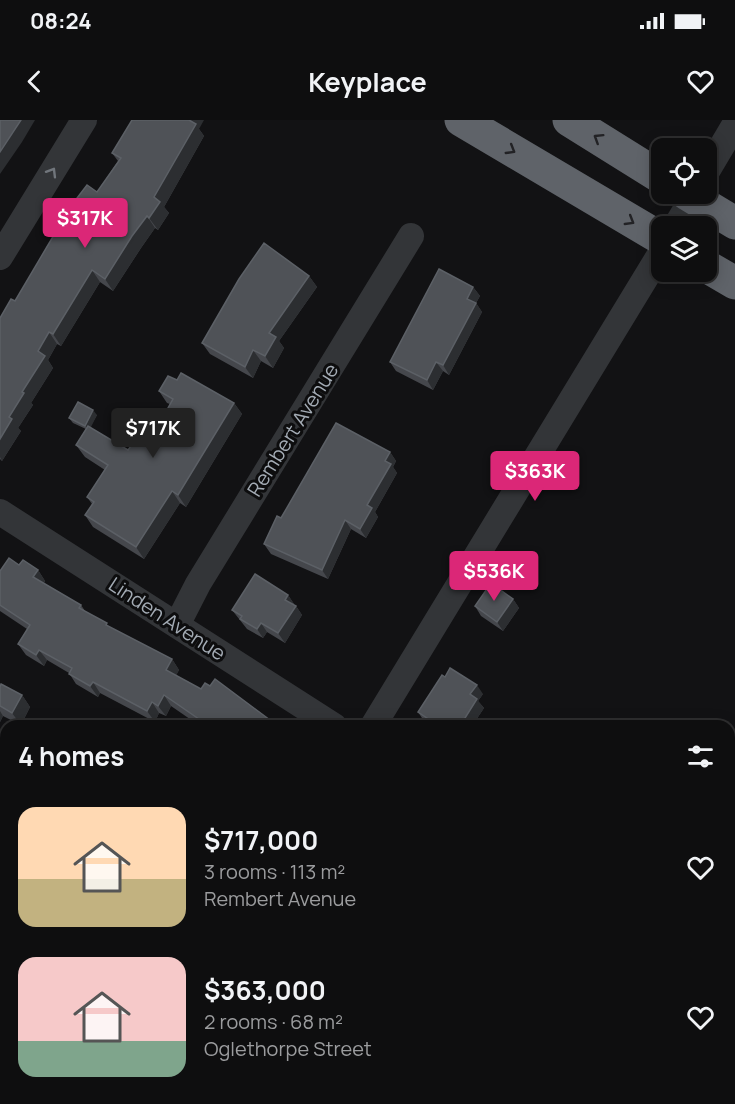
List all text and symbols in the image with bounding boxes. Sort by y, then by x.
text: 08:24 [30,6,92,36]
text: Keyplace [308,63,427,100]
icon: back [18,65,51,98]
icon: heart [684,65,717,98]
one-way arrow [594,134,604,146]
map controls [651,138,717,282]
button: locate [651,138,717,204]
one-way arrow [505,143,515,154]
one-way arrow [45,168,57,178]
pin: $317K [43,198,127,249]
text: $317K [57,204,113,231]
one-way arrow [624,213,634,225]
button: layers [651,216,717,282]
street label: Rembert Avenue [241,358,344,501]
pin: $717K [111,408,195,459]
text: $717K [125,414,181,441]
pin: $363K [493,451,577,502]
text: $363K [504,457,566,484]
pin: $536K [452,551,536,602]
text: $536K [463,557,525,584]
street label: Linden Avenue [104,571,231,666]
text: 4 homes [18,738,124,774]
icon: filters [684,740,717,773]
text: $717,000 [204,822,318,858]
icon: home [66,831,138,903]
icon: heart [684,851,717,884]
text: 3 rooms · 113 m² [204,858,345,885]
text: Rembert Avenue [204,885,356,912]
text: $363,000 [204,972,326,1008]
icon: home [66,981,138,1053]
icon: heart [684,1001,717,1034]
text: 2 rooms · 68 m² [204,1008,343,1035]
text: Oglethorpe Street [204,1035,372,1062]

